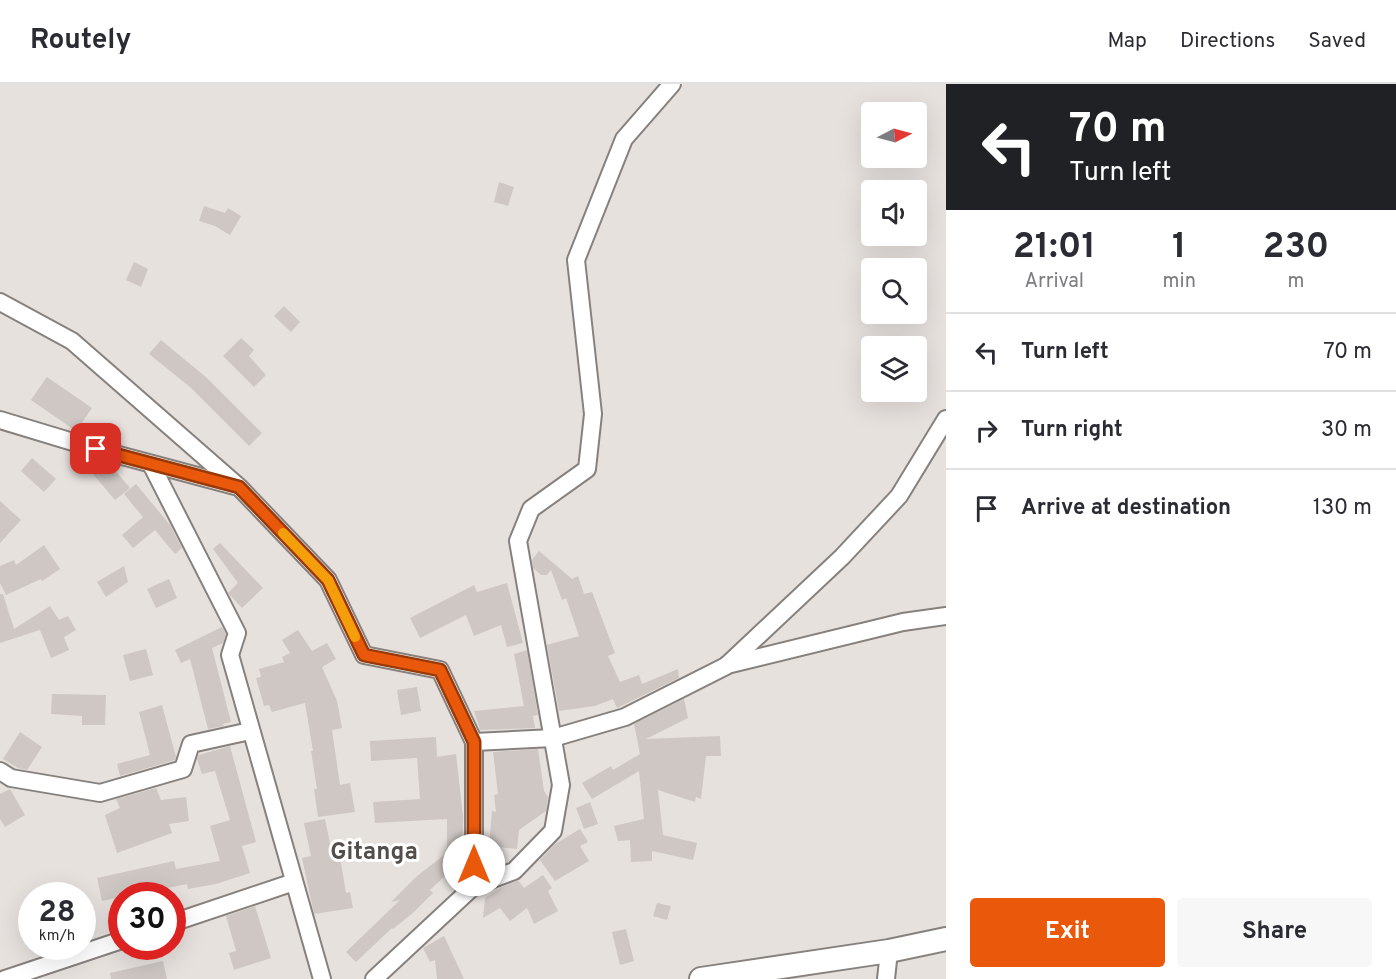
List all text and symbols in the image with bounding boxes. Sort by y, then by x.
text: Routely [30,23,131,59]
text: Map [1107,28,1147,55]
text: Directions [1180,28,1275,55]
text: Saved [1308,28,1366,55]
north arrow [861,102,927,168]
map controls [861,102,927,402]
text: 70 m [1069,104,1167,157]
icon: left [970,108,1048,186]
text: Turn left [1069,156,1171,190]
button: sound [861,180,927,246]
text: 21:01 [1013,225,1096,271]
text: 1 [1172,225,1186,271]
text: 230 [1263,225,1329,271]
button: search [861,258,927,324]
text: Arrival [1024,269,1084,295]
text: min [1163,269,1196,295]
text: m [1287,269,1304,295]
button: layers [861,336,927,402]
icon: left [970,336,1003,369]
text: Turn left [1021,339,1109,366]
text: 70 m [1323,339,1372,366]
icon: right [970,414,1003,447]
text: Turn right [1021,417,1123,444]
text: 30 m [1321,417,1372,444]
pin [70,423,121,474]
icon: arrive [79,432,112,465]
icon: arrive [970,492,1003,525]
text: Arrive at destination [1021,495,1231,522]
text: 130 m [1313,495,1372,522]
position arrow [442,833,506,897]
district label: Gitanga [330,838,418,868]
speed limit sign: 30 [108,882,186,960]
text: 28 [38,895,76,932]
button: Exit [970,898,1165,967]
button: Share [1177,898,1372,967]
text: km/h [39,927,75,946]

